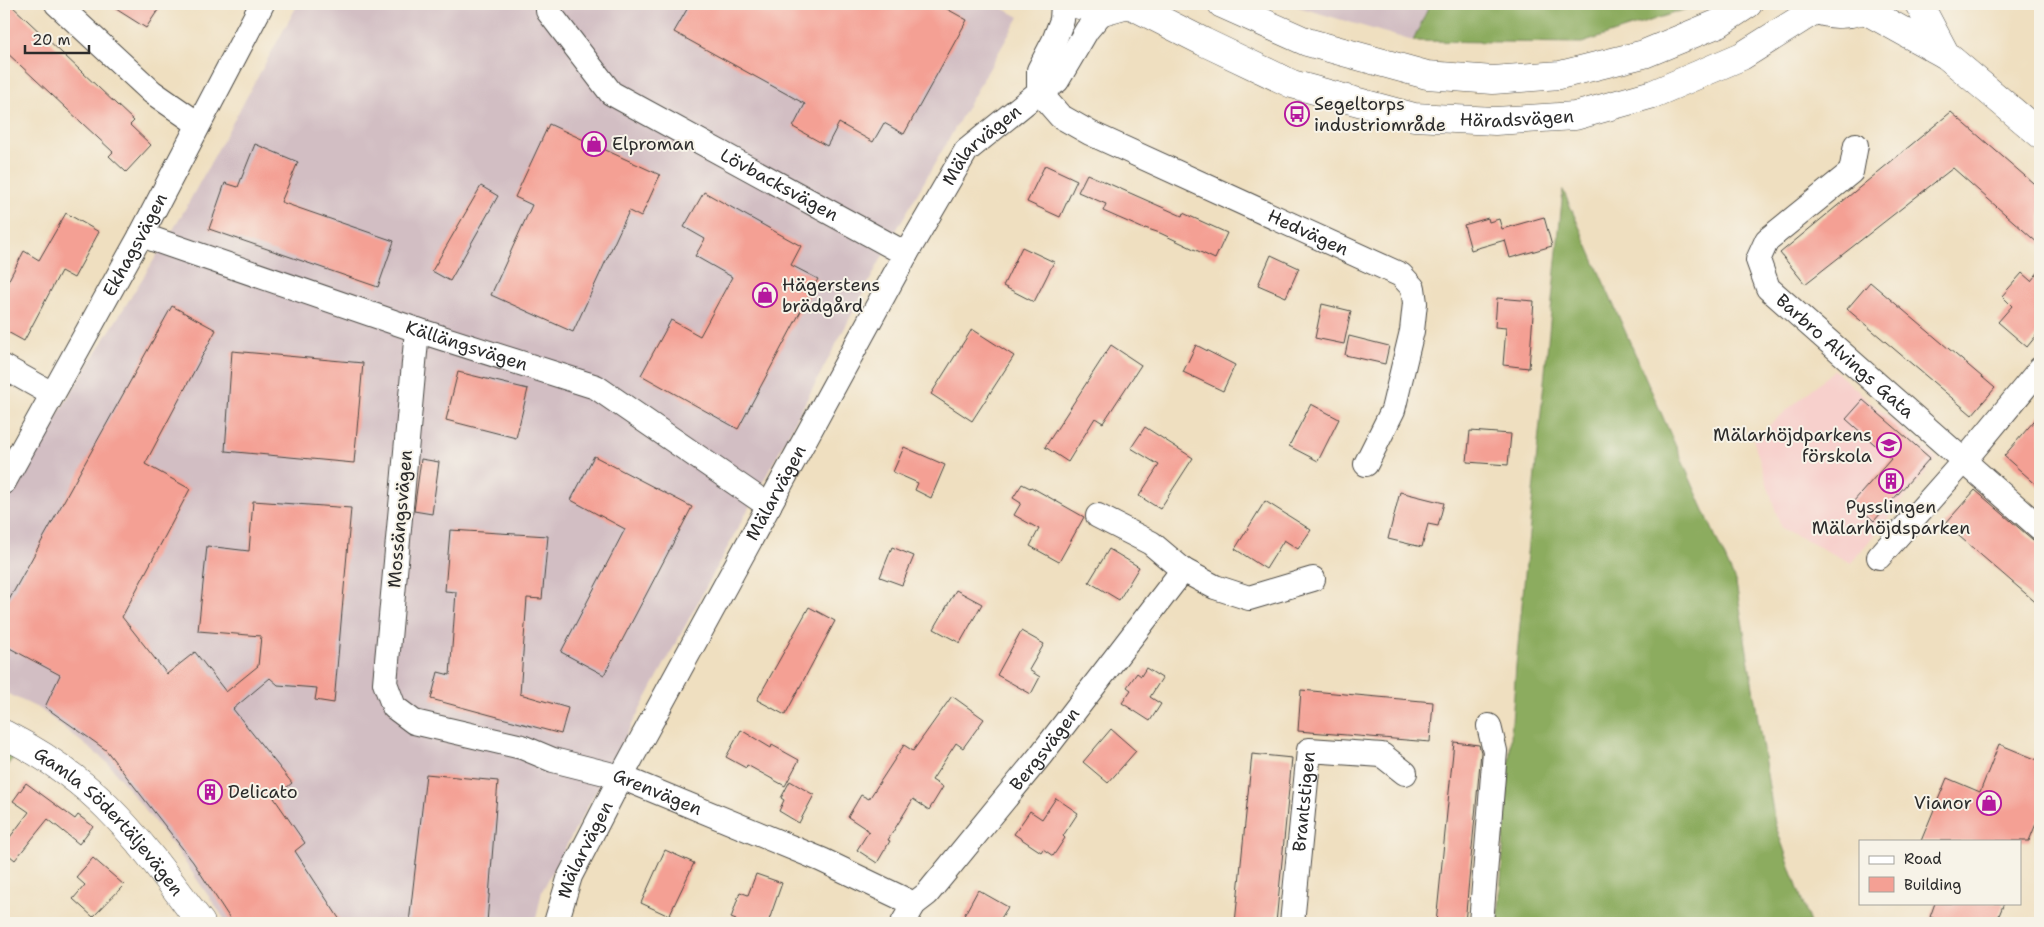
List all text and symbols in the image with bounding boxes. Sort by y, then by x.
scale bar [25,22,89,54]
text: 20 m [32,30,71,50]
place label: Segeltorps industriområde [1314,92,1446,137]
street label: Mälarvägen [937,99,1026,190]
bus stop icon: Segeltorps industriområde [1284,101,1310,127]
street label: Häradsvägen [1459,104,1575,133]
shop icon: Elproman [581,131,607,157]
place label: Elproman [612,132,694,156]
street label: Lövbacksvägen [716,143,842,227]
street label: Ekhagsvägen [97,189,173,301]
street label: Hedvägen [1264,204,1352,261]
place label: Hägerstens brädgård [782,273,880,318]
shop icon: Hägerstens brädgård [752,282,778,308]
street label: Barbro Alvings Gata [1771,288,1919,424]
street label: Källängsvägen [402,315,531,376]
place label: Mälarhöjdparkens förskola [1713,423,1872,468]
school or university icon: Mälarhöjdparkens förskola [1876,432,1902,458]
street label: Mälarvägen [740,441,812,545]
street label: Mossängsvägen [382,449,418,589]
building icon: Pysslingen Mälarhöjdsparken [1878,468,1904,494]
place label: Pysslingen Mälarhöjdsparken [1812,495,1970,540]
street label: Bergsvägen [1004,703,1085,796]
street label: Gamla Södertäljevägen [29,741,189,901]
street label: Brantstigen [1287,750,1321,853]
street label: Grenvägen [611,763,705,821]
building icon: Delicato [197,779,223,805]
place label: Delicato [228,780,298,804]
shop icon: Vianor [1976,790,2002,816]
place label: Vianor [1914,791,1972,815]
street label: Mälarvägen [552,797,619,901]
legend [1859,840,2022,904]
text: Road [1904,849,1942,869]
text: Building [1904,875,1961,895]

